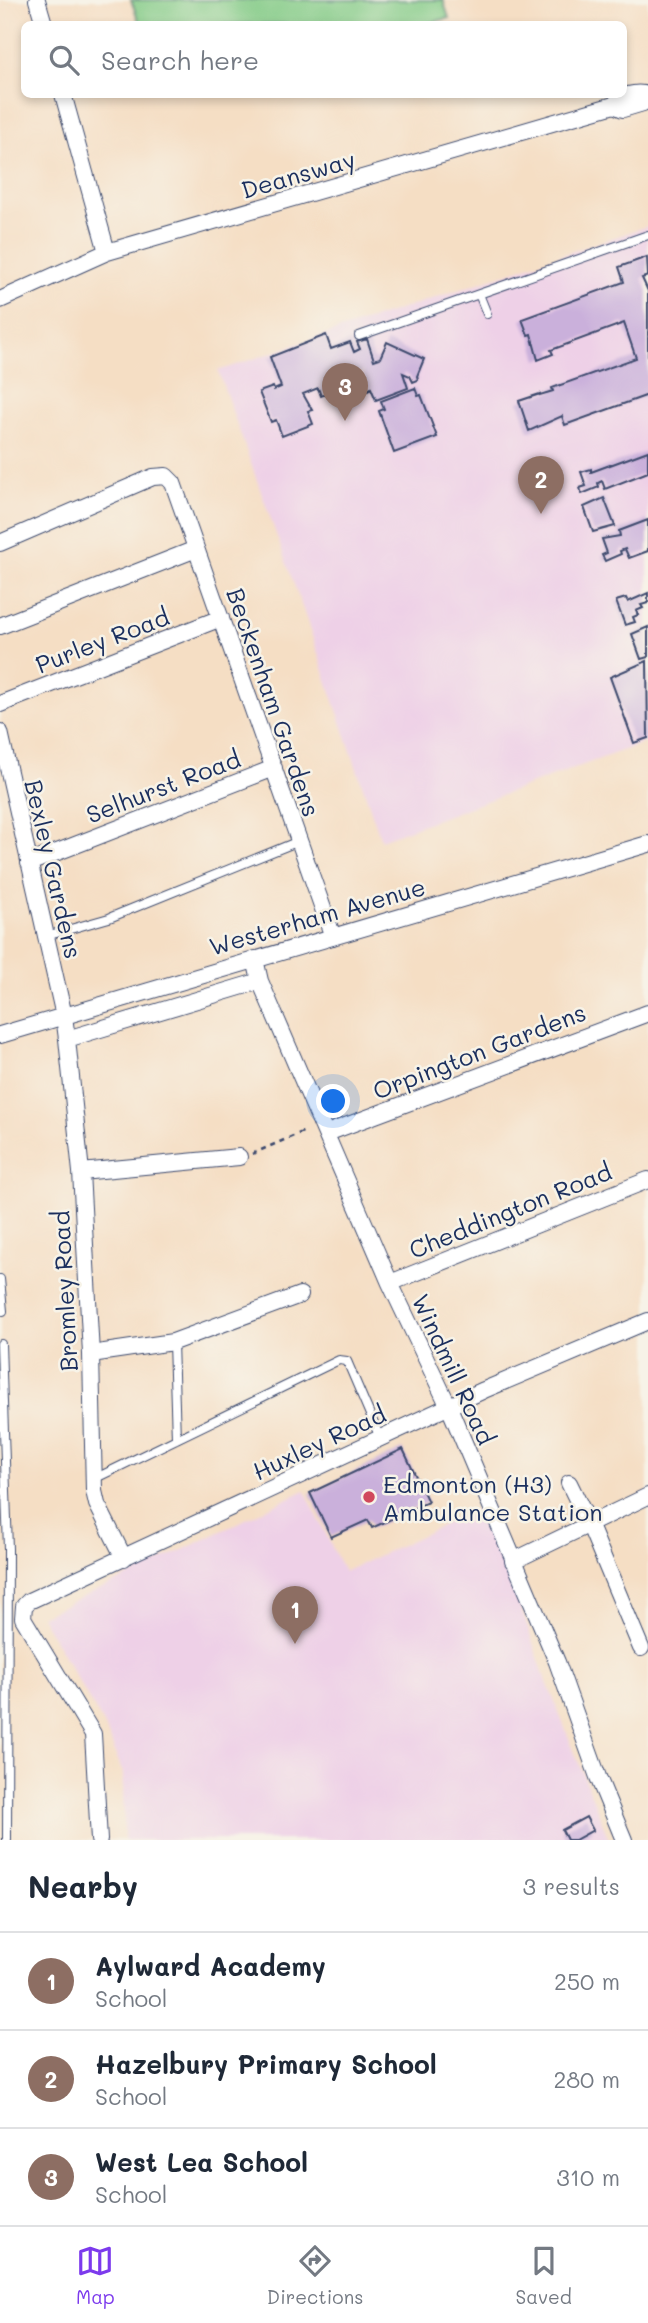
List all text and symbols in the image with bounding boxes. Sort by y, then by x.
search box [21,21,627,98]
icon: search [45,41,83,79]
text: Search here [101,43,259,77]
street label: Deansway [237,143,359,205]
pin: 3 [322,363,368,421]
pin: 2 [518,456,564,514]
street label: Beckenham Gardens [220,584,328,820]
street label: Purley Road [31,600,173,680]
street label: Selhurst Road [81,742,245,830]
street label: Bexley Gardens [18,776,90,962]
street label: Westerham Avenue [205,870,429,962]
street label: Orpington Gardens [368,996,590,1106]
your location [316,1084,350,1118]
street label: Cheddington Road [404,1155,616,1265]
street label: Bromley Road [44,1210,84,1372]
street label: Windmill Road [406,1289,502,1449]
street label: Huxley Road [247,1398,391,1486]
place label: Edmonton (H3) Ambulance Station [383,1468,603,1527]
marker: Edmonton (H3) Ambulance Station [361,1489,377,1505]
pin: 1 [272,1586,318,1644]
text: Nearby [28,1866,138,1906]
text: 3 results [523,1871,620,1901]
text: Aylward Academy [95,1949,326,1983]
text: 1 [46,1966,56,1996]
text: 250 m [554,1966,620,1996]
text: School [95,1983,168,2013]
text: Hazelbury Primary School [95,2047,437,2081]
text: 2 [45,2064,57,2094]
text: 280 m [553,2064,620,2094]
text: School [95,2081,168,2111]
text: West Lea School [95,2145,308,2179]
text: 3 [44,2162,58,2192]
text: 310 m [556,2162,620,2192]
text: School [95,2179,168,2209]
tab: Map [76,2242,115,2309]
tab: Directions [267,2242,363,2309]
tab: Saved [516,2242,572,2309]

